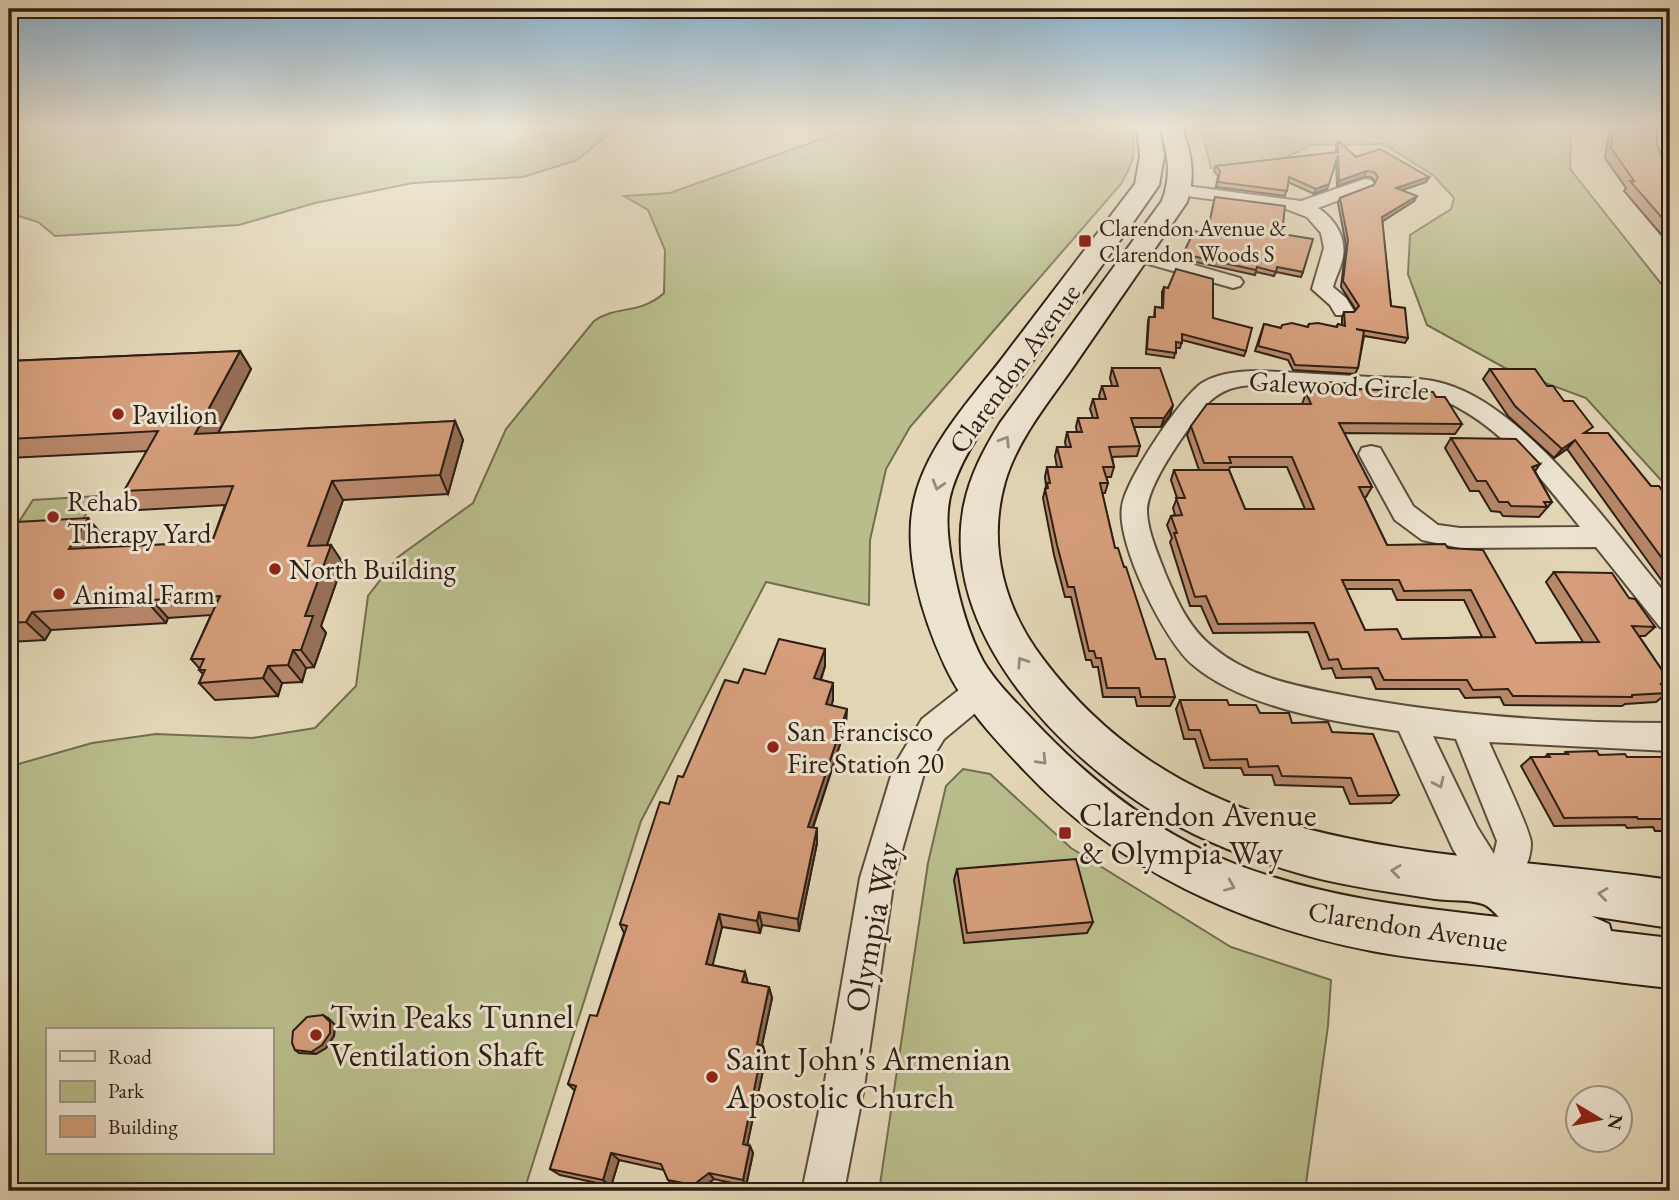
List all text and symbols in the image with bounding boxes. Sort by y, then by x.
place label: Clarendon Avenue & Clarendon Woods S [1099,213,1287,269]
marker: Clarendon Avenue & Clarendon Woods S [1077,233,1093,249]
street label: Clarendon Avenue [940,276,1088,460]
street label: Galewood Circle [1248,362,1430,408]
place label: Pavilion [132,396,218,432]
marker: Pavilion [110,406,126,422]
one-way arrow [997,436,1010,449]
one-way arrow [932,478,946,491]
place label: Rehab Therapy Yard [67,483,212,551]
marker: Rehab Therapy Yard [45,509,61,525]
place label: North Building [289,551,457,587]
marker: North Building [267,561,283,577]
place label: Animal Farm [72,576,215,612]
marker: Animal Farm [51,586,67,602]
one-way arrow [1017,656,1030,669]
place label: San Francisco Fire Station 20 [787,713,944,781]
marker: San Francisco Fire Station 20 [765,739,781,755]
one-way arrow [1033,752,1046,765]
one-way arrow [1431,776,1445,789]
place label: Clarendon Avenue & Olympia Way [1079,793,1317,874]
marker: Clarendon Avenue & Olympia Way [1057,825,1073,841]
street label: Olympia Way [834,838,910,1016]
one-way arrow [1390,863,1401,878]
one-way arrow [1223,877,1235,891]
one-way arrow [1597,887,1609,902]
street label: Clarendon Avenue [1306,892,1510,960]
place label: Twin Peaks Tunnel Ventilation Shaft [330,995,574,1076]
marker: Twin Peaks Tunnel Ventilation Shaft [308,1027,324,1043]
legend [46,1028,273,1154]
place label: Saint John's Armenian Apostolic Church [725,1037,1011,1118]
text: Road [108,1043,152,1070]
marker: Saint John's Armenian Apostolic Church [704,1069,720,1085]
text: Park [108,1077,145,1104]
north arrow [1564,1084,1634,1154]
text: N [1601,1112,1629,1132]
text: Building [108,1113,178,1140]

